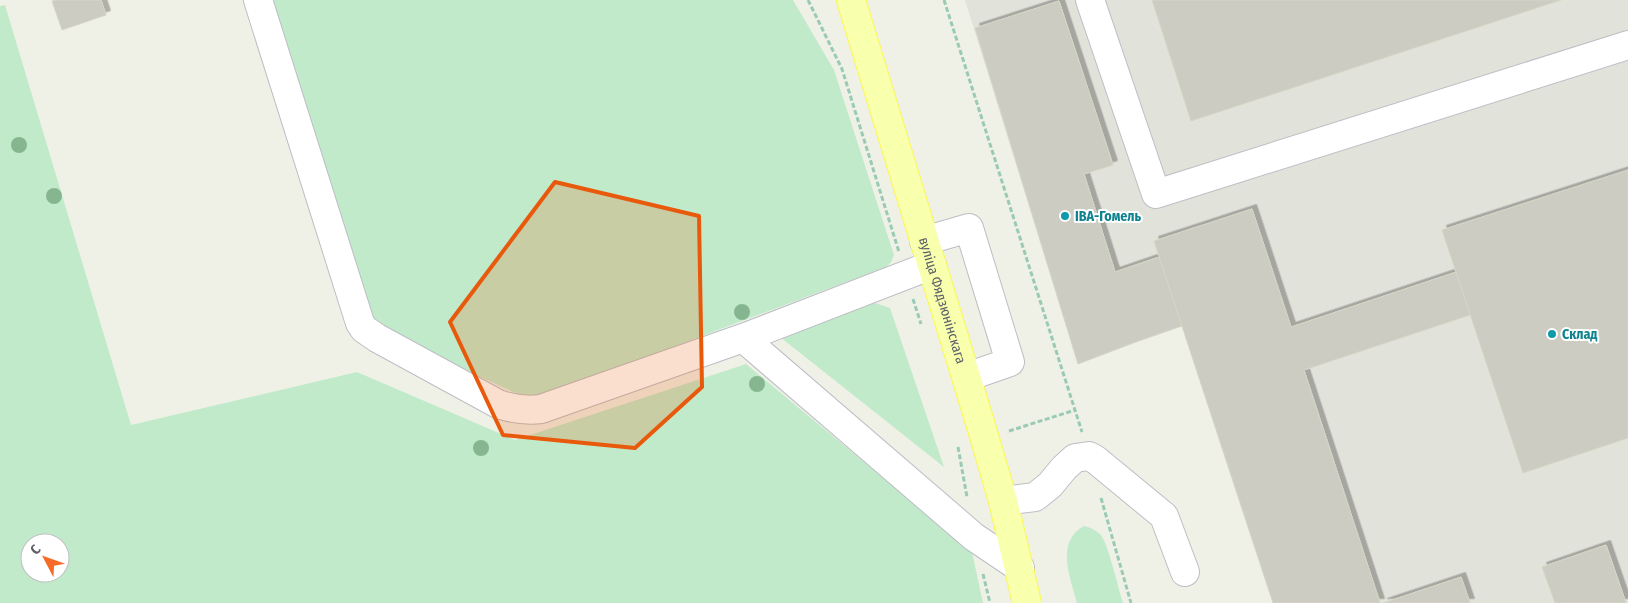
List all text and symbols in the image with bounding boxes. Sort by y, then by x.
place label: IBA-Гомель [1075,208,1142,225]
marker: IBA-Гомель [1059,210,1071,222]
street label: вуліца Фядзюнінскага [915,235,970,366]
place label: Склад [1562,326,1597,343]
marker: Склад [1546,328,1558,340]
north arrow [20,533,70,583]
text: С [27,541,45,558]

